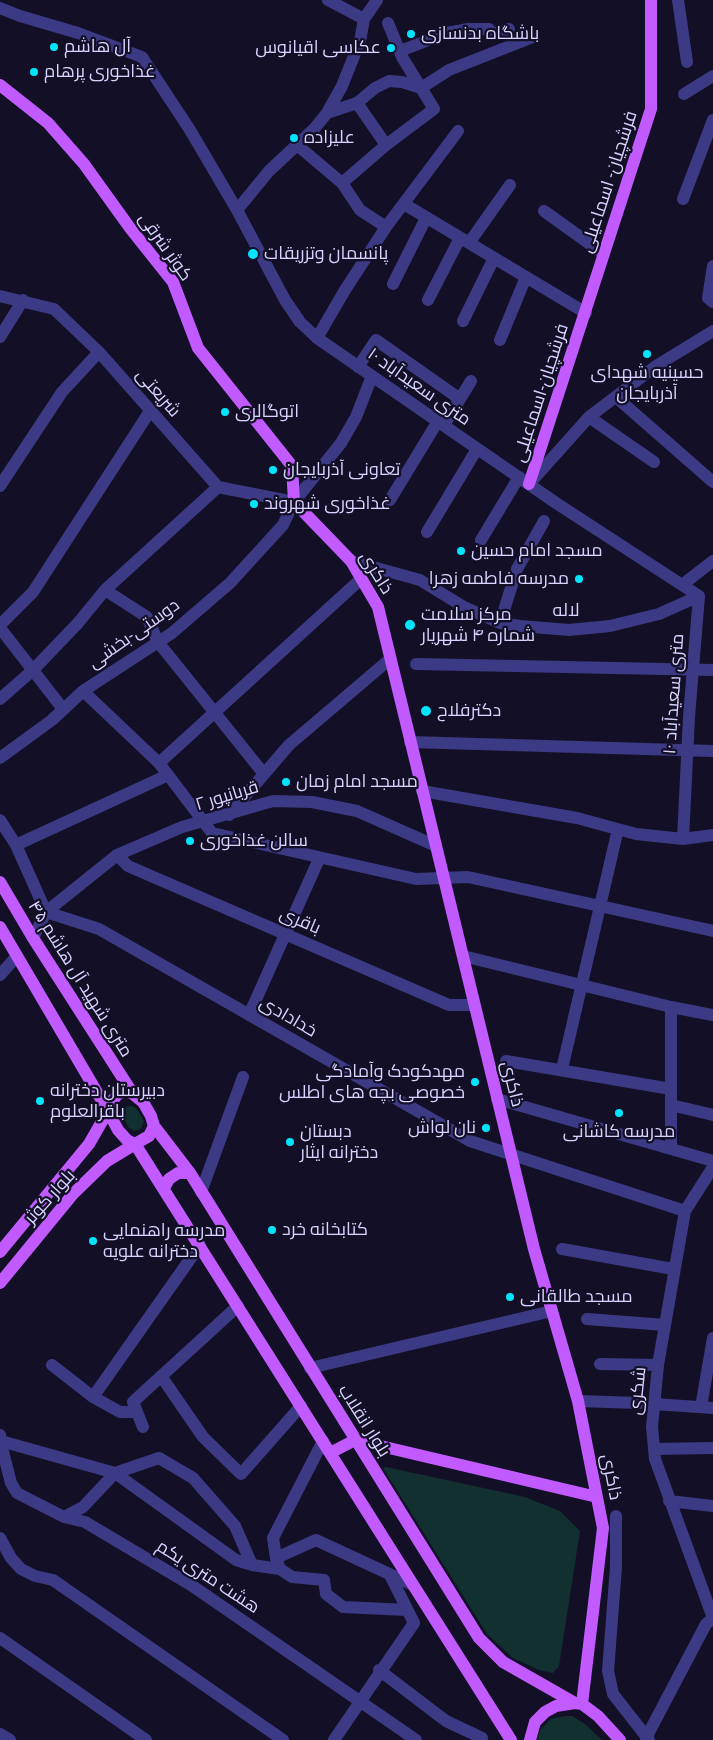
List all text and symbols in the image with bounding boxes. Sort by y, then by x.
place label: باشگاه بدنسازی [421,23,539,45]
marker: باشگاه بدنسازی [405,28,417,40]
place label: آل هاشم [64,36,131,58]
place label: عکاسی اقیانوس [255,37,381,59]
marker: آل هاشم [48,41,60,53]
marker: عکاسی اقیانوس [385,42,397,54]
place label: غذاخوری پرهام [44,61,155,83]
marker: غذاخوری پرهام [28,66,40,78]
street label: فرشچیان- اسماعیلی [576,108,642,256]
place label: علیزاده [304,127,355,149]
marker: علیزاده [288,132,300,144]
street label: کوثر شرقی [134,208,196,286]
place label: پانسمان وتزریقات [264,243,388,265]
marker: پانسمان وتزریقات [246,247,260,261]
street label: فرشچیان-اسماعیلی [508,321,574,465]
street label: ۱۰ متری سعیدآباد [363,343,475,431]
marker: حسینیه شهدای آذربایجان [641,348,653,360]
place label: حسینیه شهدای آذربایجان [591,362,703,404]
street label: شریعتی [131,364,185,422]
place label: اتوگالری [235,401,299,423]
marker: اتوگالری [219,406,231,418]
place label: تعاونی آذربایجان [283,459,400,481]
marker: تعاونی آذربایجان [267,464,279,476]
place label: غذاخوری شهروند [264,493,391,515]
marker: غذاخوری شهروند [248,498,260,510]
place label: مسجد امام حسین [471,540,602,562]
marker: مسجد امام حسین [455,545,467,557]
street label: ذاکری [355,548,397,598]
place label: مدرسه فاطمه زهرا [429,568,569,590]
marker: مدرسه فاطمه زهرا [573,573,585,585]
street label: دوستی-بخشی [84,595,184,673]
street label: لاله [553,600,579,622]
place label: مرکز سلامت شماره ۴ شهریار [421,604,535,646]
marker: مرکز سلامت شماره ۴ شهریار [403,618,417,632]
street label: ۱۰ متری سعیدآباد [659,633,689,755]
place label: دکترفلاح [437,700,501,722]
marker: دکترفلاح [419,704,433,718]
place label: مسجد امام زمان [296,771,418,793]
street label: قربانپور ۲ [193,776,261,816]
marker: مسجد امام زمان [280,776,292,788]
place label: سالن غذاخوری [200,830,308,852]
marker: سالن غذاخوری [184,835,196,847]
street label: ۴۵ متری شهید آل هاشم [23,897,137,1061]
street label: باقری [276,903,324,939]
street label: خدادادی [255,992,321,1042]
street label: ذاکری [496,1059,528,1109]
place label: مهدکودک وآمادگی خصوصی بچه های اطلس [279,1061,465,1104]
marker: مهدکودک وآمادگی خصوصی بچه های اطلس [469,1076,481,1088]
place label: دبیرستان دخترانه باقرالعلوم [50,1080,165,1122]
marker: دبیرستان دخترانه باقرالعلوم [34,1095,46,1107]
marker: مدرسه کاشانی [613,1107,625,1119]
place label: نان لواش [408,1117,476,1139]
place label: دبستان دخترانه ایثار [300,1121,378,1164]
place label: مدرسه کاشانی [563,1121,675,1143]
marker: نان لواش [480,1122,492,1134]
marker: دبستان دخترانه ایثار [284,1136,296,1148]
street label: بلوار کوثر [20,1165,80,1229]
place label: کتابخانه خرد [282,1219,368,1241]
place label: مدرسه راهنمایی دخترانه علویه [103,1220,225,1262]
marker: کتابخانه خرد [266,1224,278,1236]
marker: مدرسه راهنمایی دخترانه علویه [87,1235,99,1247]
place label: مسجد طالقانی [520,1286,632,1308]
marker: مسجد طالقانی [504,1291,516,1303]
street label: شکری [625,1366,651,1416]
street label: بلوار انقلاب [333,1381,395,1461]
street label: ذاکری [596,1452,626,1502]
street label: هشت متری یکم [152,1536,264,1618]

